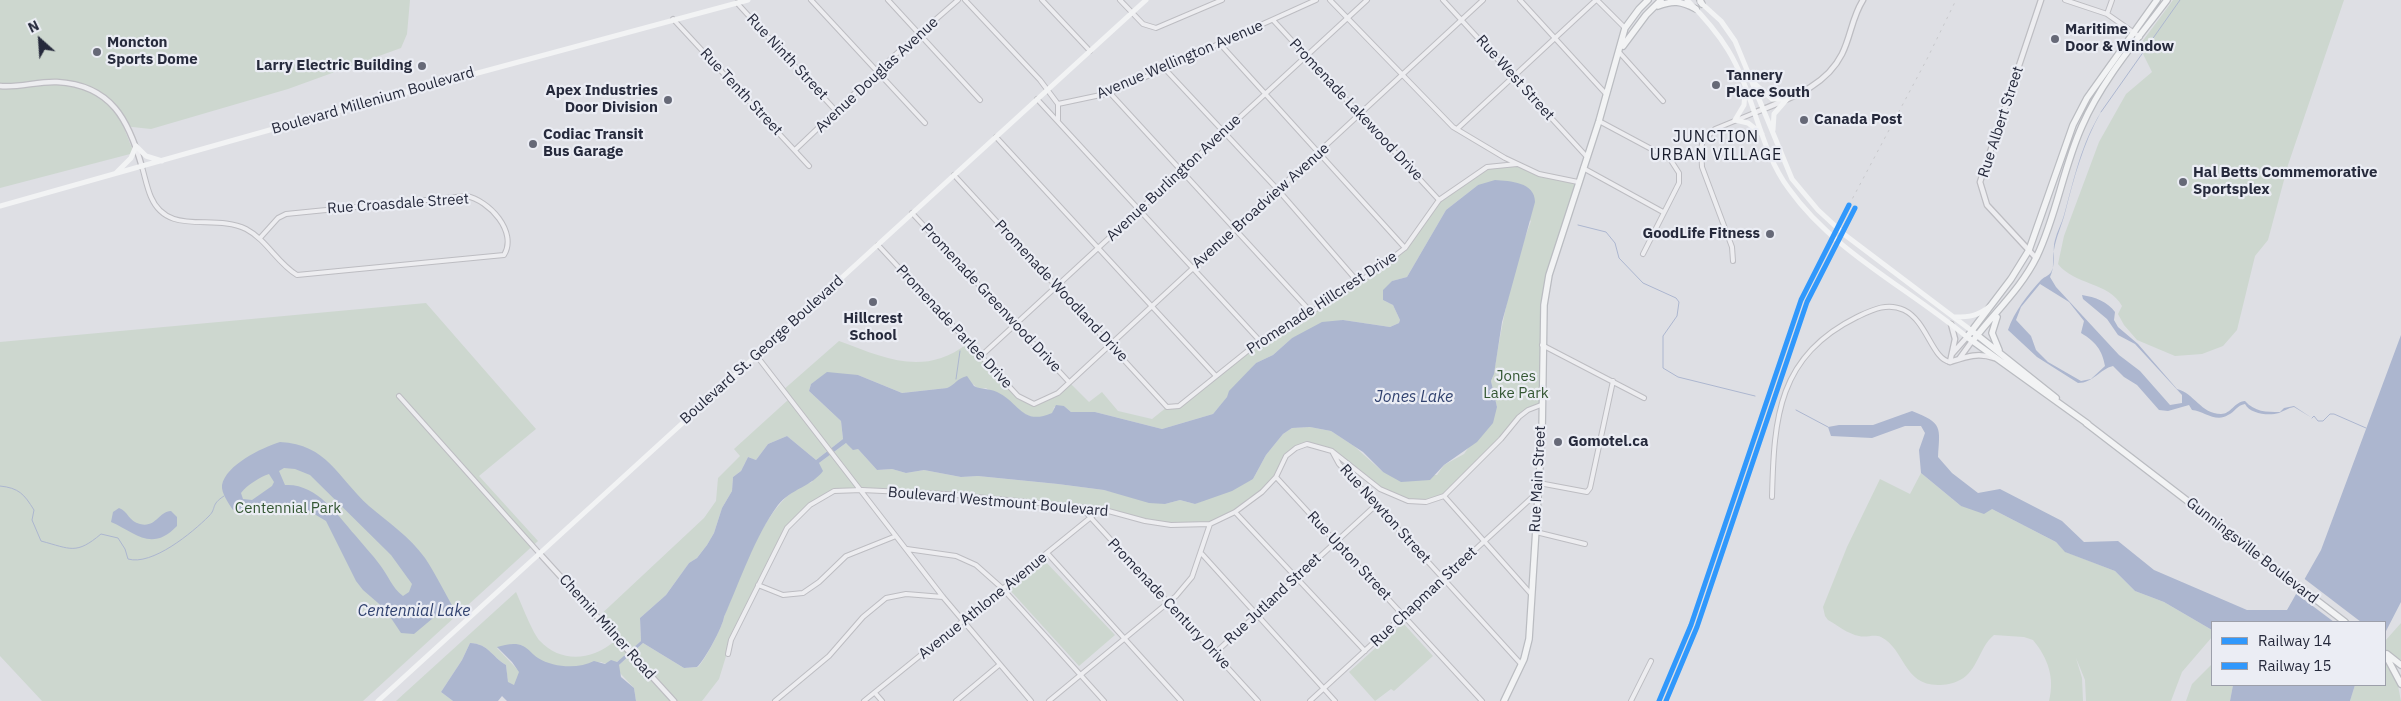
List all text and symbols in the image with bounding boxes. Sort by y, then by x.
street label: Rue Ninth Street [742,10,832,104]
street label: Avenue Douglas Avenue [812,13,942,137]
north arrow [15,15,65,65]
text: N [25,16,42,37]
street label: Avenue Wellington Avenue [1094,17,1266,103]
place label: Maritime Door & Window [2065,21,2174,56]
street label: Rue West Street [1472,32,1558,124]
marker: Maritime Door & Window [2049,33,2061,45]
place label: Moncton Sports Dome [107,34,198,69]
street label: Promenade Lakewood Drive [1285,35,1427,185]
street label: Rue Tenth Street [696,45,786,139]
marker: Moncton Sports Dome [91,46,103,58]
place label: Larry Electric Building [256,57,412,75]
marker: Larry Electric Building [416,60,428,72]
street label: Boulevard Millenium Boulevard [270,63,476,139]
street label: Rue Albert Street [1975,64,2027,180]
place label: Tannery Place South [1726,67,1810,102]
marker: Tannery Place South [1710,79,1722,91]
place label: Apex Industries Door Division [545,82,658,117]
marker: Apex Industries Door Division [662,94,674,106]
street label: Avenue Burlington Avenue [1103,111,1245,245]
place label: Canada Post [1814,111,1902,129]
marker: Canada Post [1798,114,1810,126]
place label: Codiac Transit Bus Garage [543,126,643,161]
district label: JUNCTION URBAN VILLAGE [1648,127,1784,165]
marker: Codiac Transit Bus Garage [527,138,539,150]
street label: Avenue Broadview Avenue [1189,140,1333,272]
place label: Hal Betts Commemorative Sportsplex [2193,164,2377,199]
marker: Hal Betts Commemorative Sportsplex [2177,176,2189,188]
street label: Rue Croasdale Street [327,190,469,218]
street label: Promenade Woodland Drive [991,216,1131,366]
street label: Promenade Greenwood Drive [917,220,1065,376]
place label: GoodLife Fitness [1642,225,1760,243]
marker: GoodLife Fitness [1764,228,1776,240]
street label: Promenade Hillcrest Drive [1243,248,1401,358]
street label: Promenade Parlee Drive [892,261,1016,393]
street label: Boulevard St. George Boulevard [677,272,847,428]
marker: Hillcrest School [867,296,879,308]
place label: Hillcrest School [843,310,903,345]
park label: Jones Lake Park [1483,368,1549,403]
water label: Jones Lake [1375,387,1453,407]
street label: Rue Main Street [1526,425,1550,533]
place label: Gomotel.ca [1568,433,1649,451]
marker: Gomotel.ca [1552,436,1564,448]
street label: Rue Newton Street [1336,461,1434,567]
street label: Boulevard Westmount Boulevard [887,483,1109,521]
street label: Gunningsville Boulevard [2182,494,2322,608]
park label: Centennial Park [235,500,341,518]
street label: Rue Upton Street [1303,508,1395,604]
street label: Promenade Century Drive [1104,535,1234,673]
street label: Rue Chapman Street [1367,543,1481,651]
street label: Avenue Athlone Avenue [915,549,1051,663]
street label: Rue Jutland Street [1221,550,1325,648]
street label: Chemin Milner Road [555,571,659,683]
water label: Centennial Lake [358,601,470,621]
legend [2211,621,2386,686]
text: Railway 14 [2258,631,2332,650]
text: Railway 15 [2258,656,2332,675]

